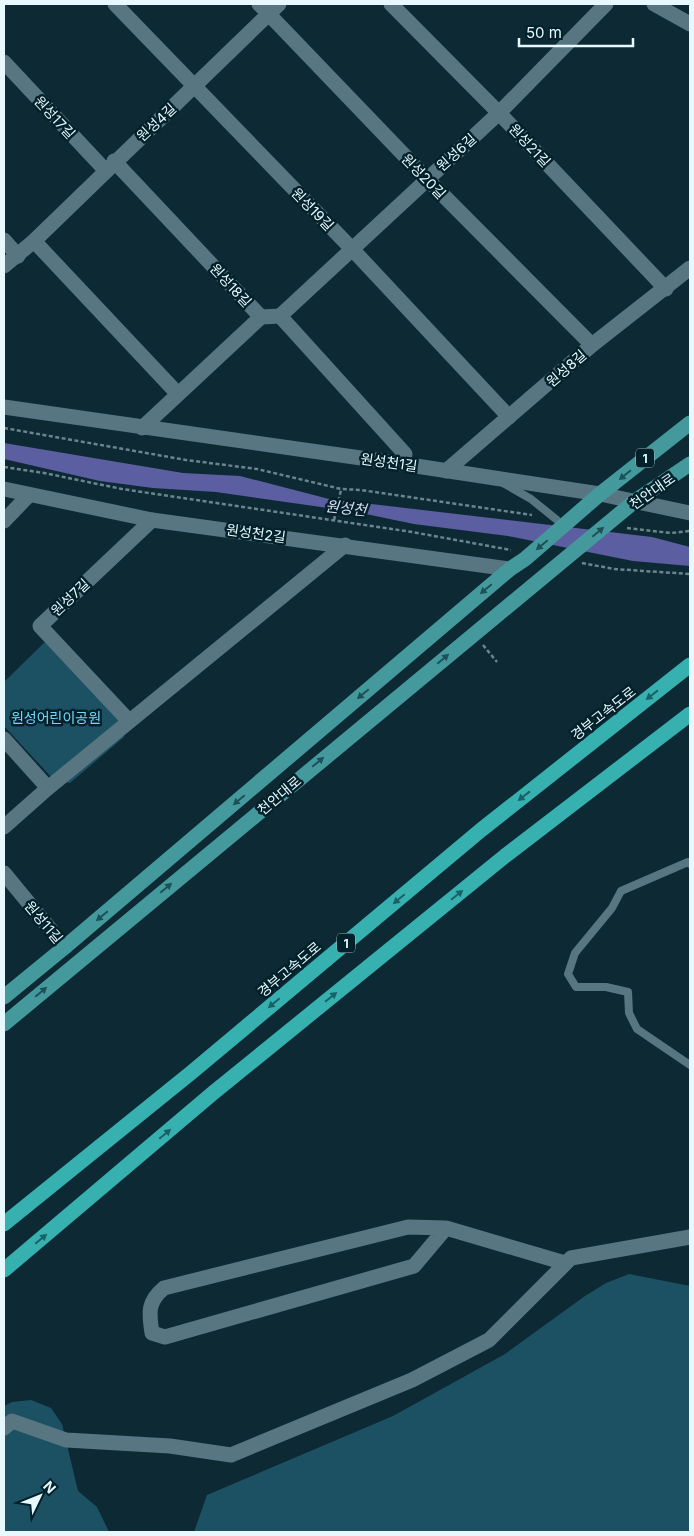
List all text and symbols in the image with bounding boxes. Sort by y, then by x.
scale bar [519,15,633,47]
text: 50 m [526,23,562,42]
street label: 원성17길 [31,92,79,142]
street label: 원성4길 [133,100,179,144]
street label: 원성21길 [506,120,554,170]
street label: 원성6길 [433,130,479,174]
street label: 원성20길 [398,150,450,202]
street label: 원성19길 [288,184,338,234]
street label: 원성18길 [207,260,255,310]
street label: 원성8길 [543,346,589,390]
road number: 1 [636,448,654,468]
street label: 원성천1길 [359,450,419,474]
one-way arrow [619,469,632,480]
street label: 천안대로 [626,469,678,513]
water label: 원성천 [324,496,370,520]
street label: 원성천2길 [225,520,287,546]
one-way arrow [592,526,605,537]
one-way arrow [536,539,549,550]
street label: 원성7길 [47,575,93,619]
one-way arrow [481,583,493,595]
one-way arrow [436,653,449,664]
street label: 경부고속도로 [567,682,639,743]
one-way arrow [356,689,369,700]
one-way arrow [646,690,659,701]
park label: 원성어린이공원 [11,709,101,726]
one-way arrow [311,757,324,768]
street label: 천안대로 [254,772,304,818]
one-way arrow [518,790,531,801]
one-way arrow [232,794,245,805]
one-way arrow [159,883,172,894]
one-way arrow [450,889,463,900]
one-way arrow [392,893,405,904]
street label: 원성11길 [21,897,67,947]
one-way arrow [95,911,108,922]
road number: 1 [337,934,355,952]
street label: 경부고속도로 [254,938,324,1000]
one-way arrow [34,987,47,998]
one-way arrow [324,992,337,1003]
one-way arrow [268,997,280,1008]
one-way arrow [159,1129,171,1140]
one-way arrow [35,1234,47,1245]
north arrow [15,1471,65,1521]
text: N [40,1477,60,1496]

